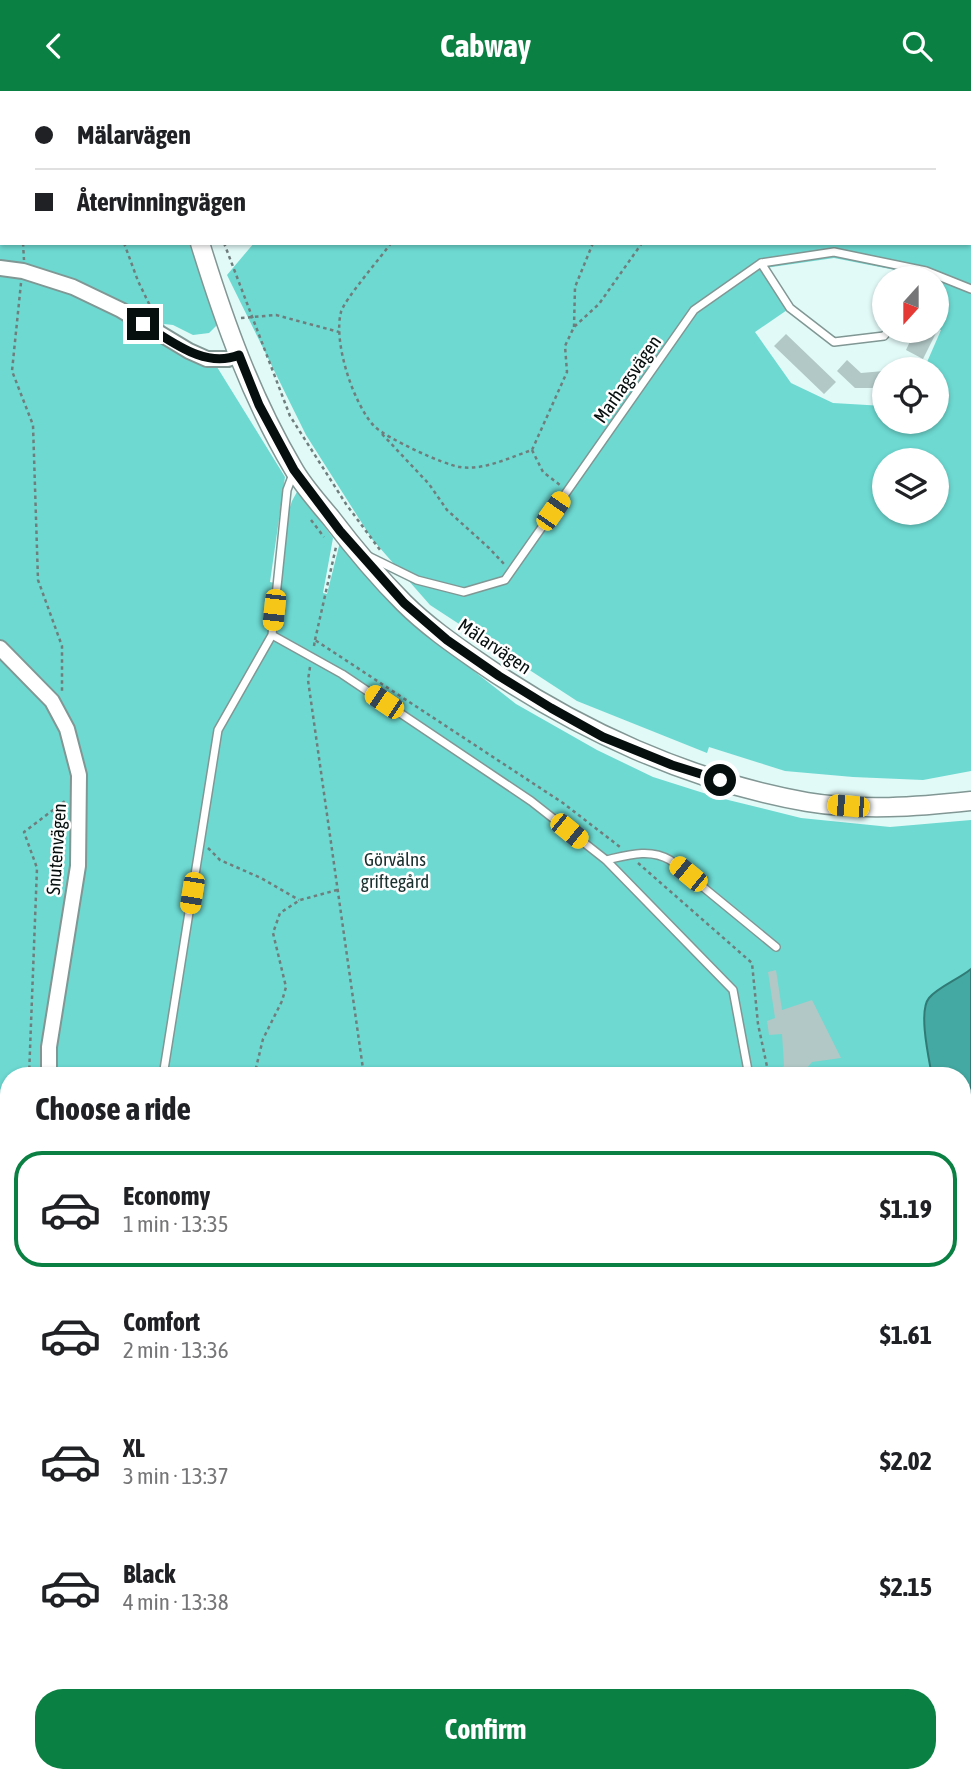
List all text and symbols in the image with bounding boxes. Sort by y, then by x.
icon: back [35,27,73,65]
text: Cabway [440,27,531,64]
icon: search [898,27,936,65]
text: Mälarvägen [77,120,191,150]
text: Återvinningvägen [77,187,246,217]
north arrow [872,266,948,343]
map controls [872,266,949,525]
route end [127,308,159,340]
street label: Marhagsvägen [589,331,665,427]
button: locate [872,357,949,434]
button: layers [872,448,949,525]
car [533,488,574,534]
car [262,588,287,632]
street label: Mälarvägen [454,614,536,678]
car [361,682,408,722]
route start [704,764,736,796]
car [827,794,870,818]
street label: Snutenvägen [42,803,70,895]
car [547,810,592,852]
park label: Görvälns griftegård [361,848,429,892]
car [666,853,711,895]
car [179,871,206,915]
text: Choose a ride [35,1090,191,1127]
icon: car [39,1178,102,1241]
text: Economy [123,1181,210,1211]
text: $1.19 [880,1194,932,1224]
text: 1 min · 13:35 [123,1211,229,1237]
icon: car [39,1304,102,1367]
text: Comfort [123,1307,200,1337]
text: $1.61 [880,1320,932,1350]
text: 2 min · 13:36 [123,1337,229,1363]
icon: car [39,1430,102,1493]
text: XL [123,1433,145,1463]
text: $2.02 [880,1446,932,1476]
text: 3 min · 13:37 [123,1463,229,1489]
icon: car [39,1556,102,1619]
text: Black [123,1559,175,1589]
text: $2.15 [880,1572,932,1602]
text: 4 min · 13:38 [123,1589,229,1615]
button: Confirm [35,1689,936,1769]

